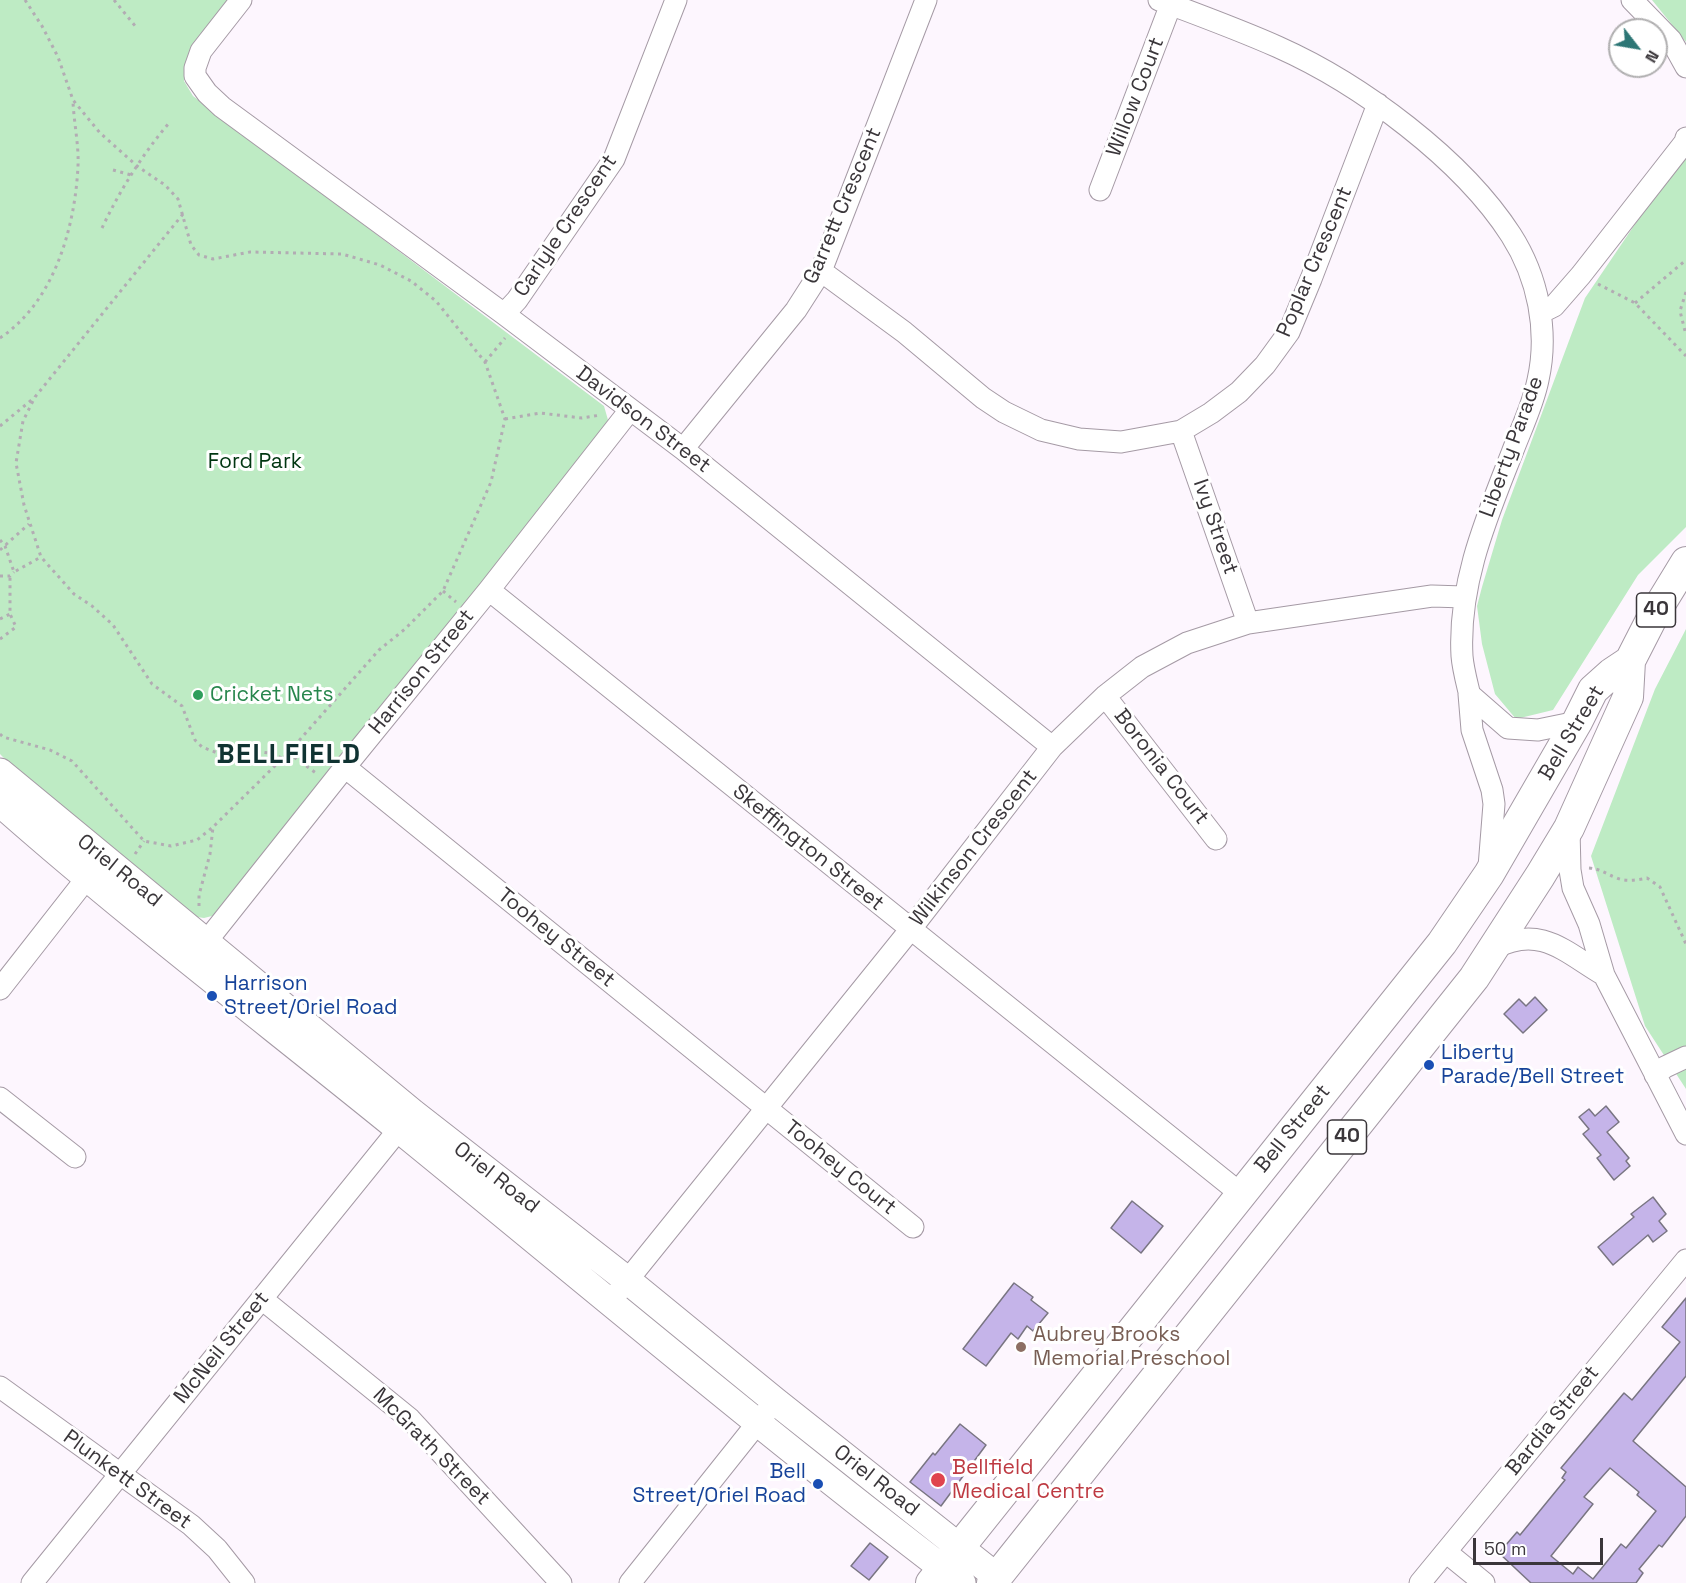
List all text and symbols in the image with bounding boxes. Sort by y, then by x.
north arrow [1608,18,1668,78]
street label: Willow Court [1102,34,1170,160]
text: N [1640,46,1664,66]
street label: Garrett Crescent [799,124,887,288]
street label: Carlyle Crescent [509,150,623,302]
street label: Poplar Crescent [1272,183,1358,341]
street label: Davidson Street [571,361,715,479]
street label: Liberty Parade [1475,373,1549,521]
park label: Ford Park [208,449,302,475]
street label: Ivy Street [1187,476,1243,578]
road number: 40 [1636,593,1676,627]
street label: Harrison Street [364,604,480,740]
street label: Bell Street [1534,681,1610,785]
place label: Cricket Nets [210,682,334,708]
marker: Cricket Nets [191,688,205,702]
street label: Boronia Court [1108,704,1214,830]
district label: BELLFIELD [217,740,361,772]
street label: Wilkinson Crescent [905,765,1043,931]
street label: Skeffington Street [727,779,889,917]
street label: Oriel Road [72,829,166,913]
street label: Toohey Street [492,883,620,993]
place label: Harrison Street/Oriel Road [224,971,398,1021]
marker: Harrison Street/Oriel Road [205,989,219,1003]
place label: Liberty Parade/Bell Street [1441,1040,1624,1090]
marker: Liberty Parade/Bell Street [1422,1058,1436,1072]
street label: Bell Street [1250,1080,1336,1178]
street label: Toohey Court [779,1115,901,1221]
road number: 40 [1328,1120,1366,1154]
street label: Oriel Road [448,1137,544,1219]
street label: McNeil Street [169,1287,275,1409]
place label: Aubrey Brooks Memorial Preschool [1033,1322,1231,1372]
marker: Aubrey Brooks Memorial Preschool [1014,1340,1028,1354]
street label: Bardia Street [1501,1361,1605,1481]
street label: McGrath Street [367,1383,495,1511]
street label: Plunkett Street [58,1425,196,1535]
street label: Oriel Road [828,1440,924,1522]
place label: Bellfield Medical Centre [952,1455,1105,1505]
place label: Bell Street/Oriel Road [632,1459,806,1509]
marker: Bellfield Medical Centre [929,1471,947,1489]
marker: Bell Street/Oriel Road [811,1477,825,1491]
scale bar [1476,1526,1606,1564]
text: 50 m [1484,1537,1526,1560]

